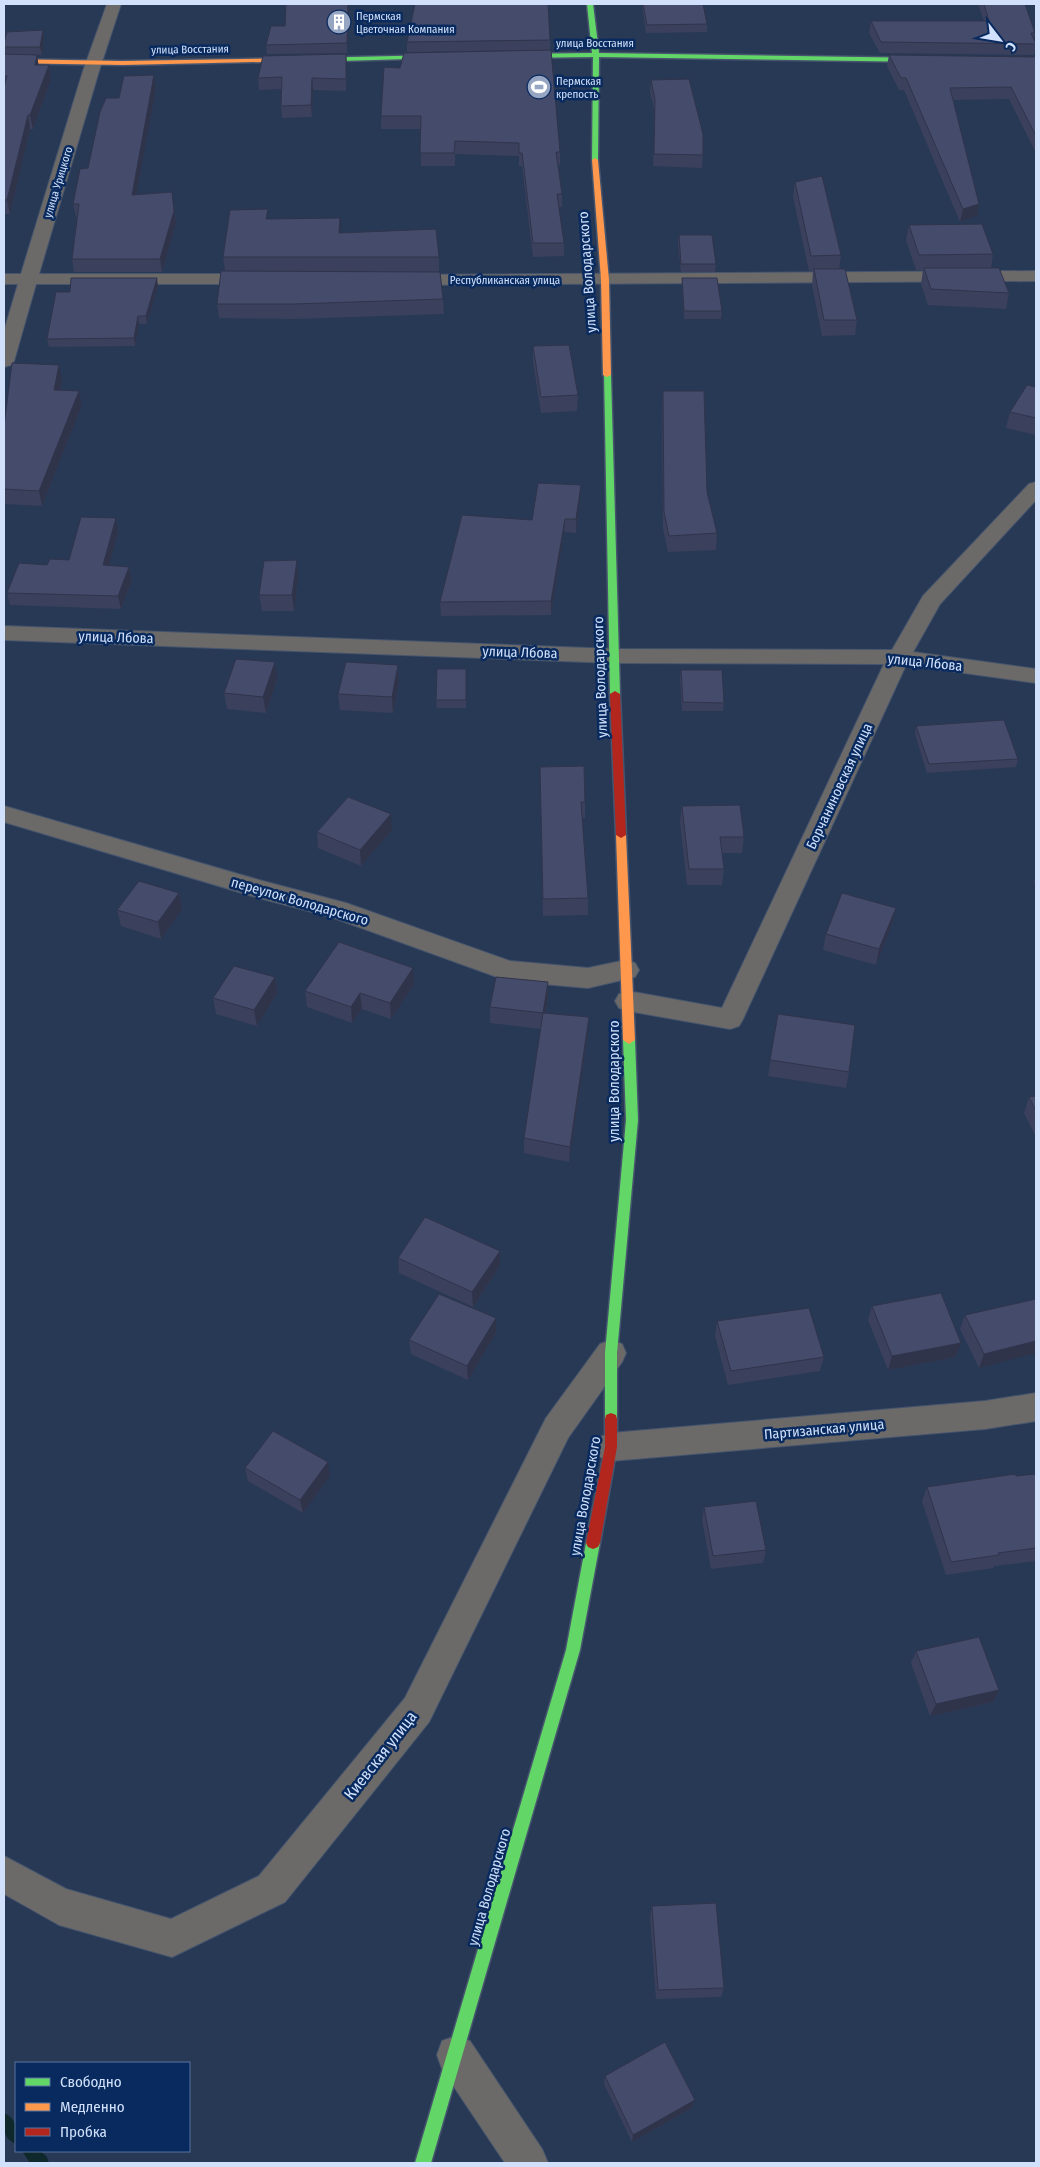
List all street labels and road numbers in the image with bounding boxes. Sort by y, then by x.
street label: улица Восстания [556,37,634,50]
street label: улица Восстания [151,42,229,57]
street label: улица Урицкого [41,145,76,219]
street label: улица Володарского [575,211,600,333]
street label: Республиканская улица [450,274,560,287]
street label: улица Володарского [590,616,611,738]
street label: улица Лбова [78,628,154,647]
street label: улица Лбова [482,643,558,662]
street label: улица Лбова [887,650,963,675]
street label: Борчаниновская улица [803,720,876,852]
street label: переулок Володарского [229,874,370,929]
street label: улица Володарского [606,1020,623,1142]
street label: Партизанская улица [763,1416,885,1443]
street label: улица Володарского [567,1435,604,1557]
street label: Киевская улица [340,1707,421,1803]
street label: улица Володарского [465,1827,514,1948]

